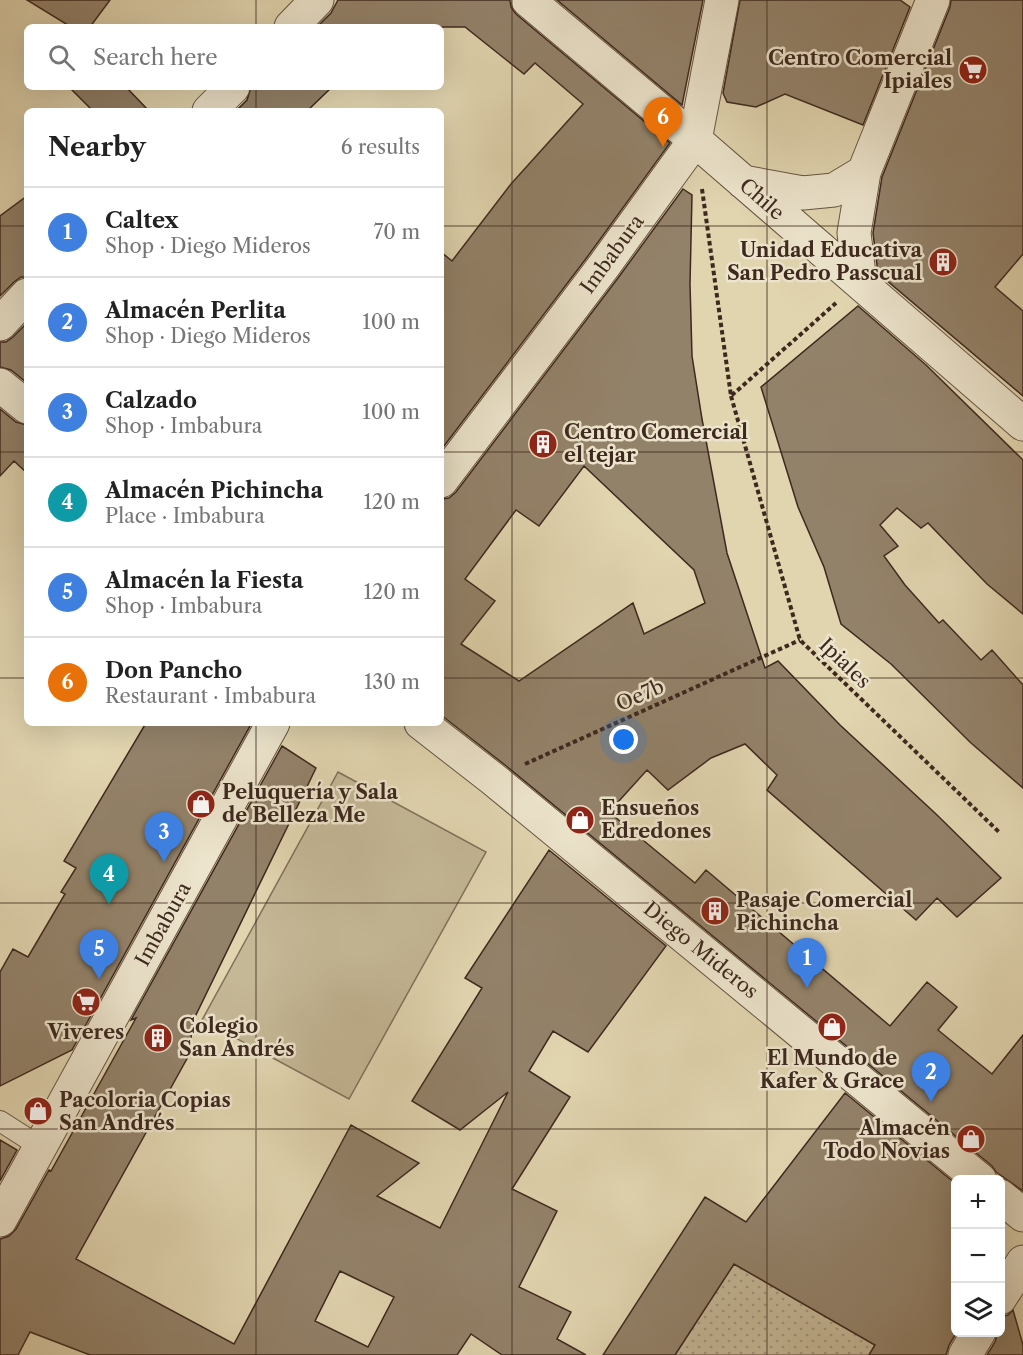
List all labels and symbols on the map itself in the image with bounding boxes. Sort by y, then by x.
place label: Centro Comercial Ipiales [768,46,952,93]
supermarket icon: Centro Comercial Ipiales [957,54,989,86]
pin: 6 [644,98,682,147]
street label: Chile [735,173,789,225]
street label: Imbabura [575,209,649,298]
place label: Unidad Educativa San Pedro Passcual [727,238,922,285]
building icon: Unidad Educativa San Pedro Passcual [927,246,959,278]
place label: Centro Comercial el tejar [564,420,748,467]
building icon: Centro Comercial el tejar [527,428,559,460]
street label: Ipiales [814,633,876,693]
street label: Oe7b [612,674,668,716]
your location [609,725,638,754]
place label: Peluquería y Sala de Belleza Me [222,780,398,827]
shop icon: Peluquería y Sala de Belleza Me [185,788,217,820]
place label: Ensueños Edredones [601,796,711,843]
shop icon: Ensueños Edredones [564,804,596,836]
pin: 3 [144,812,184,862]
pin: 4 [90,854,128,904]
street label: Imbabura [130,878,196,970]
place label: Pasaje Comercial Pichincha [736,888,912,935]
building icon: Pasaje Comercial Pichincha [699,895,731,927]
street label: Diego Mideros [639,897,763,1003]
pin: 5 [80,930,118,979]
pin: 1 [788,938,826,988]
supermarket icon: Viveres [70,986,102,1018]
shop icon: El Mundo de Kafer & Grace [816,1011,848,1043]
place label: Colegio San Andrés [179,1014,295,1061]
place label: Viveres [47,1020,124,1044]
building icon: Colegio San Andrés [142,1022,174,1054]
place label: El Mundo de Kafer & Grace [760,1046,904,1093]
pin: 2 [912,1052,950,1102]
place label: Pacoloria Copias San Andrés [59,1088,231,1135]
shop icon: Pacoloria Copias San Andrés [22,1095,54,1127]
place label: Almacén Todo Novias [823,1116,950,1163]
shop icon: Almacén Todo Novias [955,1123,987,1155]

